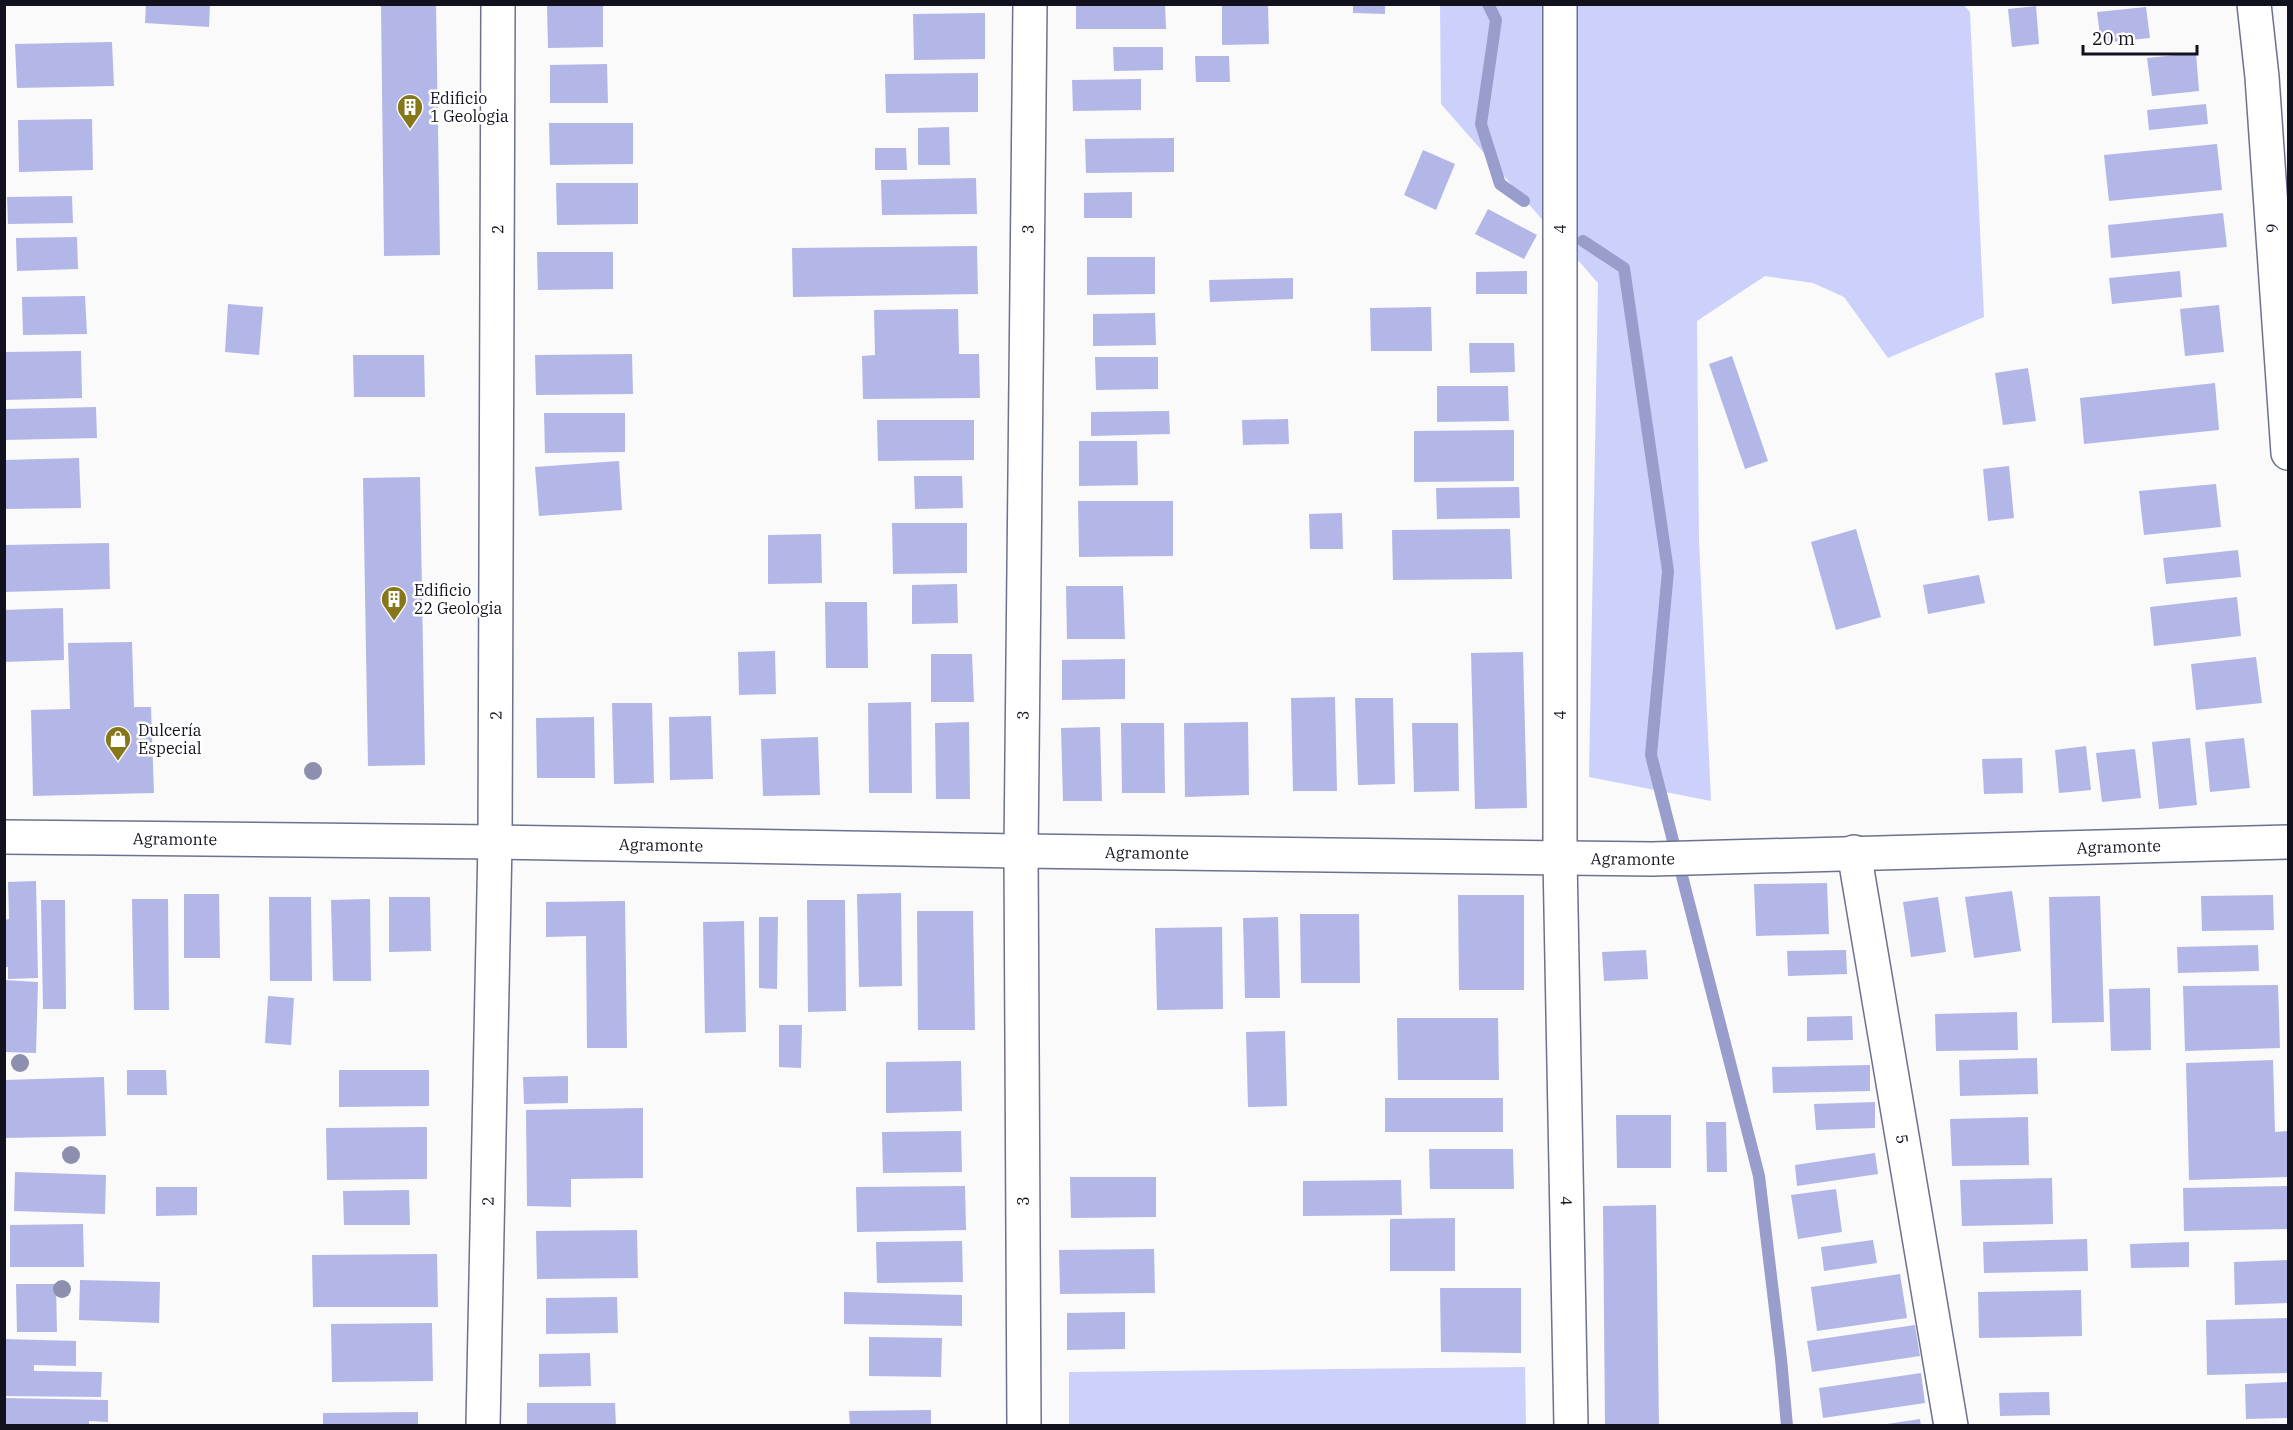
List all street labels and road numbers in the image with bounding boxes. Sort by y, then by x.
street label: 6 [2262,223,2283,234]
street label: 2 [487,224,507,234]
street label: 3 [1018,224,1038,234]
street label: 4 [1550,224,1570,234]
street label: 2 [485,710,505,720]
street label: 3 [1012,710,1032,720]
street label: 4 [1550,710,1570,720]
street label: Agramonte [133,828,217,849]
street label: Agramonte [619,834,703,856]
street label: Agramonte [2076,835,2161,858]
street label: Agramonte [1105,842,1189,863]
street label: Agramonte [1591,848,1675,869]
street label: 5 [1892,1133,1913,1145]
street label: 2 [478,1196,498,1206]
street label: 3 [1013,1196,1033,1206]
street label: 4 [1557,1196,1577,1206]

